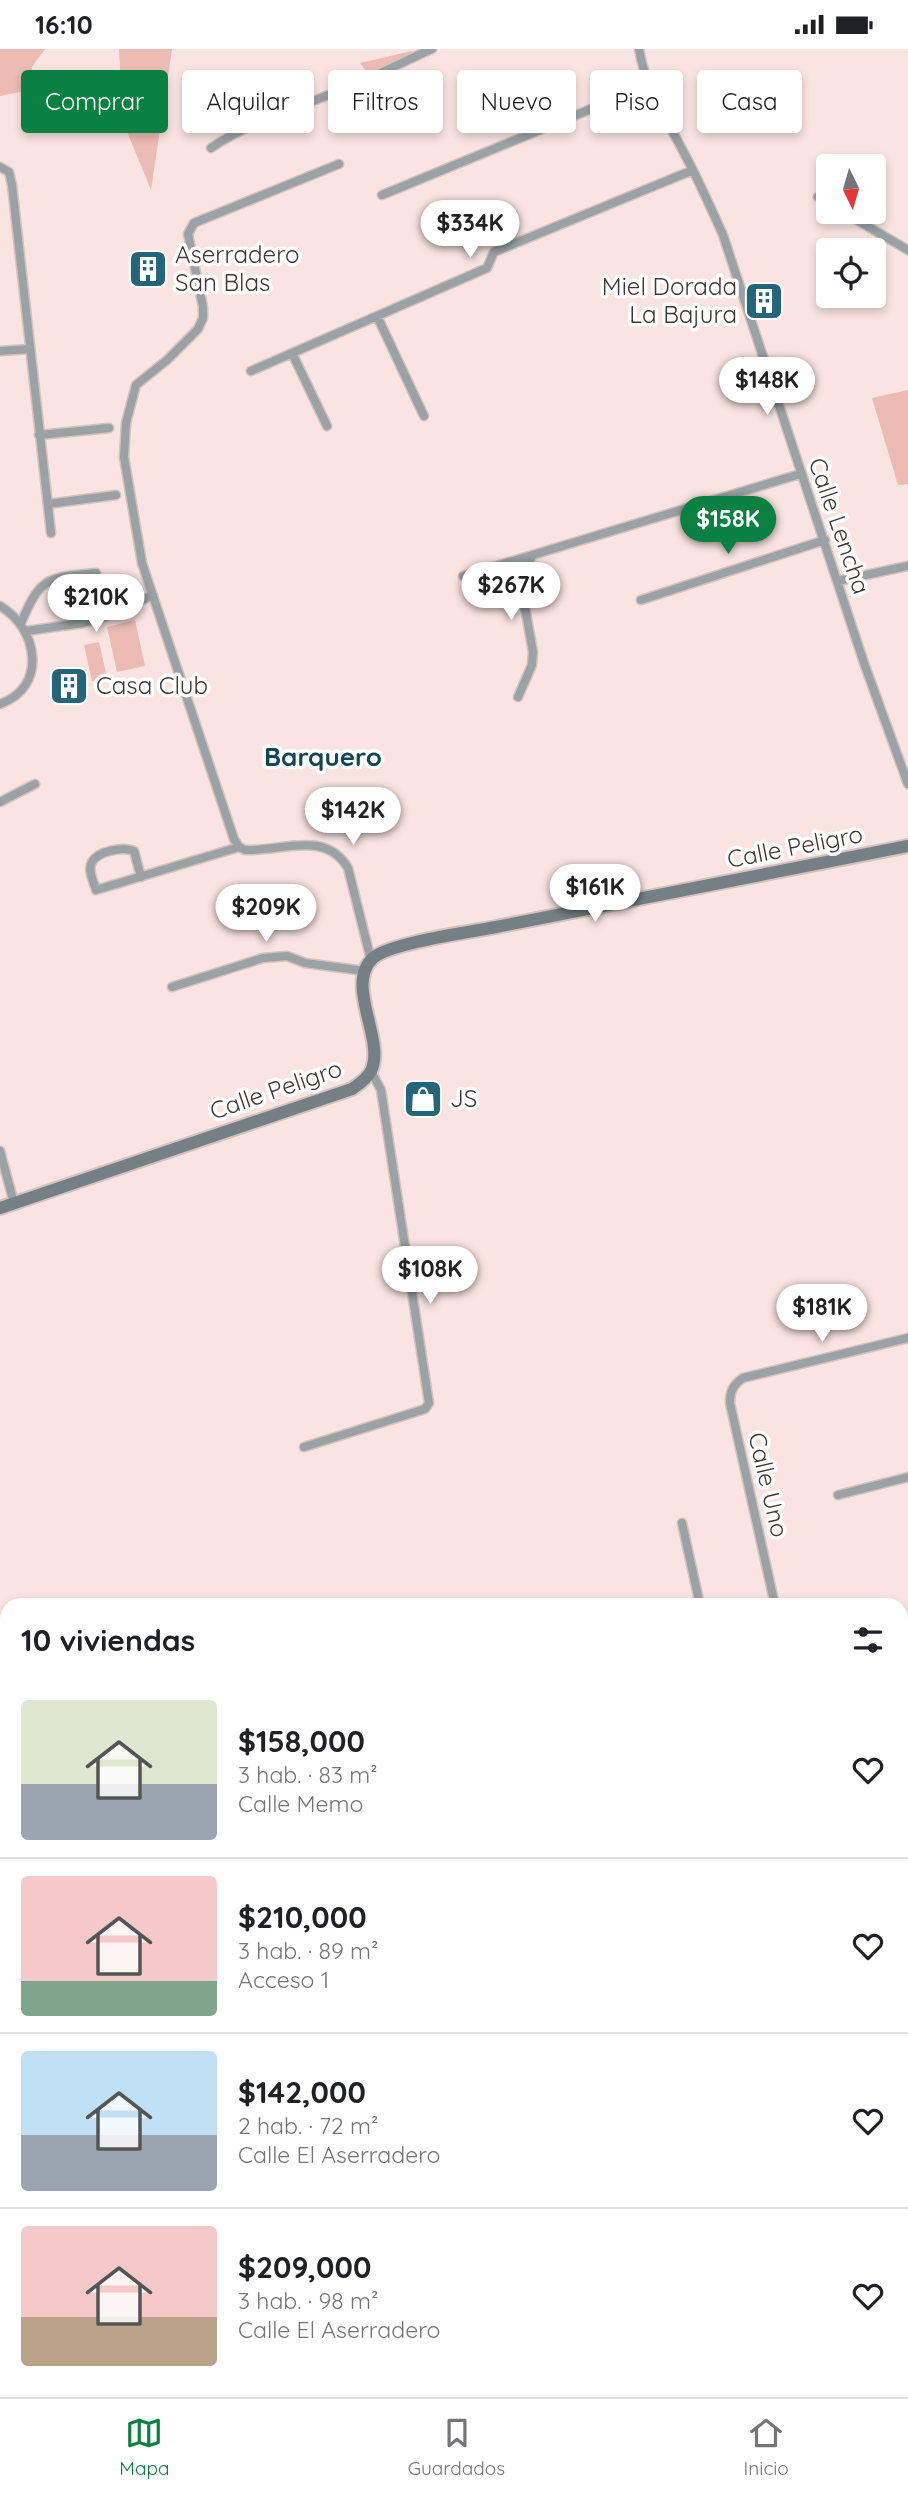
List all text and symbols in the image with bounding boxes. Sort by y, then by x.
text: 16:10 [35,8,93,41]
chip: Comprar [21,70,168,133]
chip: Alquilar [182,70,314,133]
chip: Filtros [328,70,443,133]
chip: Nuevo [457,70,576,133]
chip: Piso [590,70,683,133]
chip: Casa [697,70,802,133]
north arrow [816,154,886,224]
map controls [816,154,886,308]
pin: $334K [421,201,519,260]
text: $334K [436,208,504,237]
button: locate [816,238,886,308]
place label: Aserradero San Blas [175,239,299,297]
building icon: Aserradero San Blas [127,248,169,290]
place label: Miel Dorada La Bajura [602,271,737,329]
building icon: Miel Dorada La Bajura [743,280,785,322]
pin: $148K [718,357,816,417]
text: $148K [735,365,799,394]
street label: Calle Lencha [803,454,877,598]
pin: $158K [679,497,777,556]
text: $158K [696,504,760,533]
pin: $267K [462,563,560,622]
text: $267K [477,570,545,599]
pin: $210K [47,575,145,634]
text: $210K [64,582,128,611]
building icon: Casa Club [48,665,90,707]
place label: Casa Club [96,670,208,700]
district label: Barquero [264,740,382,773]
pin: $142K [304,787,402,847]
text: $142K [321,795,385,824]
street label: Calle Peligro [724,818,865,874]
pin: $161K [546,865,644,924]
text: $161K [566,872,624,901]
pin: $209K [217,885,315,944]
text: $209K [231,892,301,921]
street label: Calle Peligro [206,1052,346,1126]
shop icon: JS [402,1078,444,1120]
place label: JS [450,1083,477,1113]
pin: $108K [381,1247,479,1306]
text: $108K [398,1254,462,1283]
pin: $181K [773,1285,871,1344]
text: $181K [792,1292,852,1321]
street label: Calle Uno [742,1429,796,1540]
text: 10 viviendas [21,1621,195,1659]
icon: filters [849,1621,887,1659]
text: $158,000 [238,1722,365,1760]
icon: home [77,1728,161,1812]
icon: heart [849,1751,887,1789]
text: 3 hab. · 83 m² [238,1760,378,1789]
text: Calle Memo [238,1789,363,1818]
text: $210,000 [238,1898,367,1936]
icon: home [77,1904,161,1988]
icon: heart [849,1927,887,1965]
text: 3 hab. · 89 m² [238,1936,378,1965]
text: Acceso 1 [238,1965,329,1994]
text: $142,000 [238,2073,366,2111]
icon: home [77,2079,161,2163]
icon: heart [849,2102,887,2140]
text: 2 hab. · 72 m² [238,2111,378,2140]
text: Calle El Aserradero [238,2140,440,2169]
text: $209,000 [238,2248,371,2286]
icon: home [77,2254,161,2338]
icon: heart [849,2277,887,2315]
text: 3 hab. · 98 m² [238,2286,378,2315]
text: Calle El Aserradero [238,2315,440,2344]
tab: Mapa [119,2414,169,2480]
tab: Guardados [408,2414,505,2480]
tab: Inicio [744,2414,789,2480]

